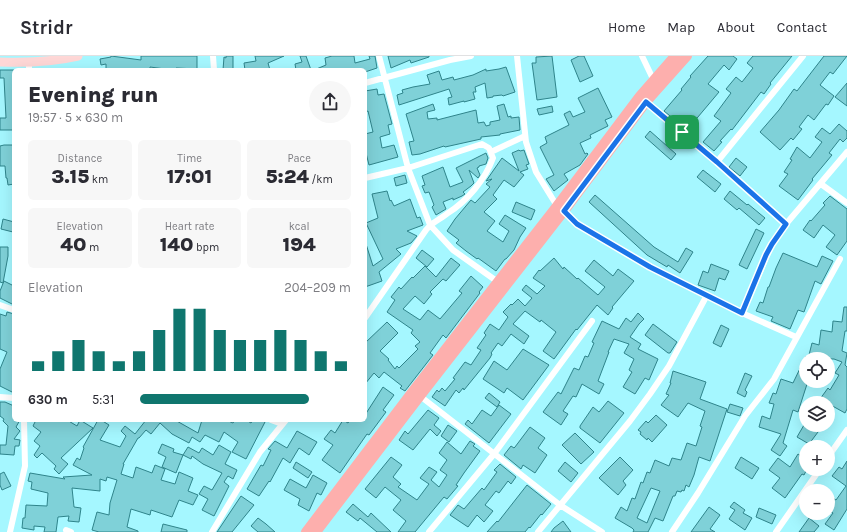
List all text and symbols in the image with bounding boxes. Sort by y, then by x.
text: Stridr [20,17,72,39]
text: Home [608,19,645,36]
text: Map [667,19,695,36]
text: About [717,19,755,36]
text: Contact [777,19,827,36]
button: share [309,81,351,123]
text: Evening run [28,82,158,108]
text: 19:57 · 5 × 630 m [28,110,123,125]
pin [665,115,699,149]
icon: arrive [671,121,693,143]
text: Distance [58,152,102,165]
text: Time [177,152,202,165]
text: Pace [287,152,311,165]
text: 3.15 [51,165,89,188]
text: 17:01 [167,165,212,188]
text: 5:24 [265,165,309,188]
text: km [89,173,108,186]
text: /km [309,173,333,186]
text: Elevation [57,220,103,233]
text: Heart rate [165,220,214,233]
text: kcal [289,220,310,233]
text: 40 [60,233,86,256]
text: 140 [160,233,193,256]
text: 194 [283,233,316,256]
text: m [86,241,99,254]
text: bpm [193,241,219,254]
text: Elevation [28,280,83,295]
text: 204–209 m [284,280,351,295]
map controls [799,352,835,520]
button: locate [799,352,835,388]
text: 630 m [28,392,68,407]
text: 5:31 [92,392,114,407]
button: layers [799,396,835,432]
button: + [799,440,835,476]
button: − [799,484,835,520]

